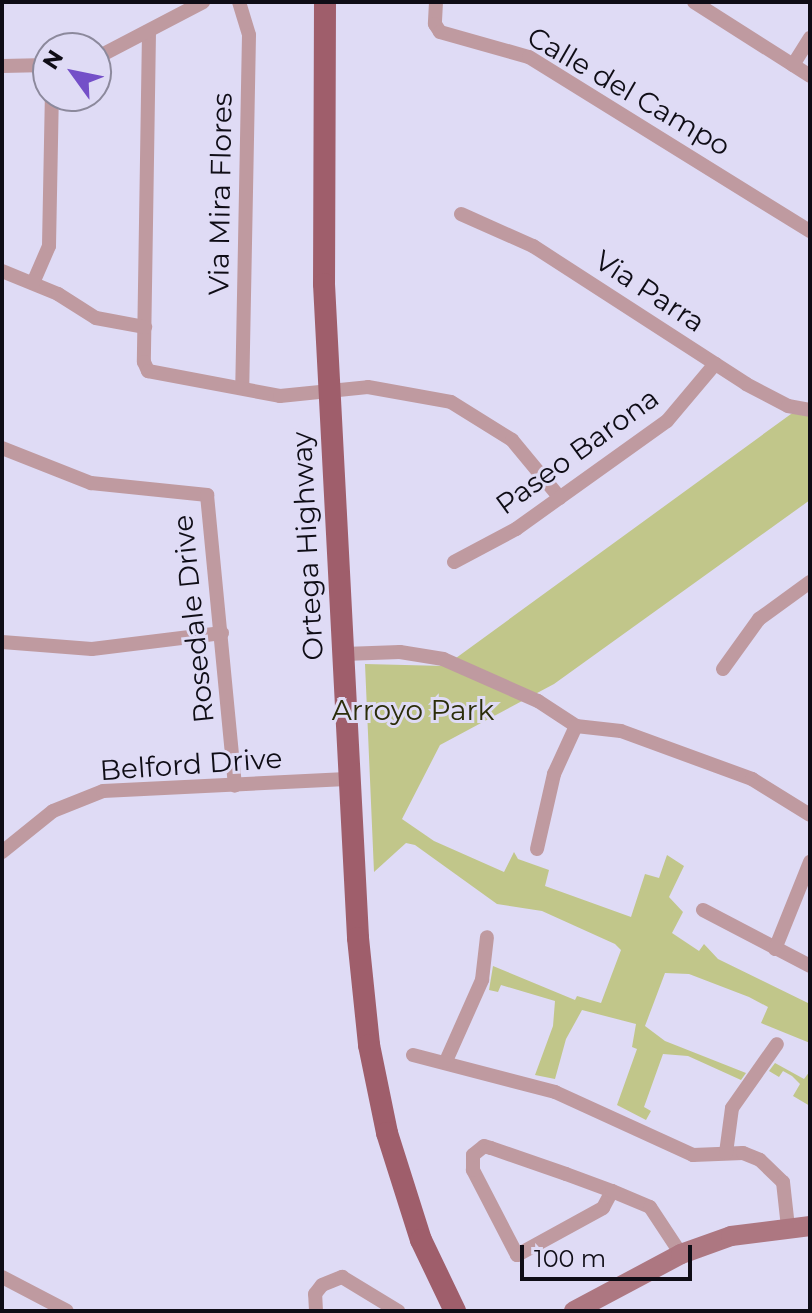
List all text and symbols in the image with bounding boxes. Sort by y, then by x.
street label: Calle del Campo [522,19,736,163]
north arrow [32,32,112,112]
text: N [37,45,69,75]
street label: Via Mira Flores [201,92,239,296]
street label: Via Parra [589,243,711,339]
street label: Paseo Barona [489,381,665,521]
street label: Ortega Highway [284,431,330,661]
street label: Rosedale Drive [165,513,221,725]
park label: Arroyo Park [332,693,494,727]
street label: Belford Drive [99,741,283,787]
scale bar [524,1229,696,1279]
text: 100 m [534,1244,606,1273]

